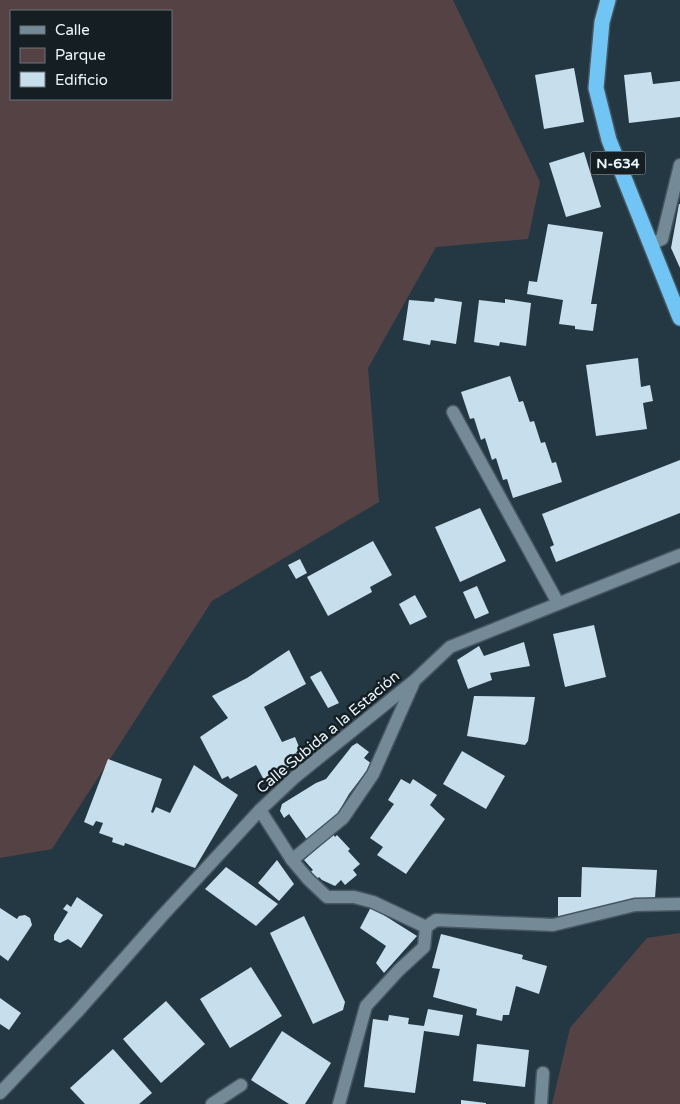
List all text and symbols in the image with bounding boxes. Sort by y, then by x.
legend [10,10,172,100]
text: Calle [55,21,90,39]
text: Parque [55,46,106,64]
text: Edificio [55,71,108,89]
road number: N-634 [590,152,646,174]
street label: Calle Subida a la Estación [253,667,403,797]

